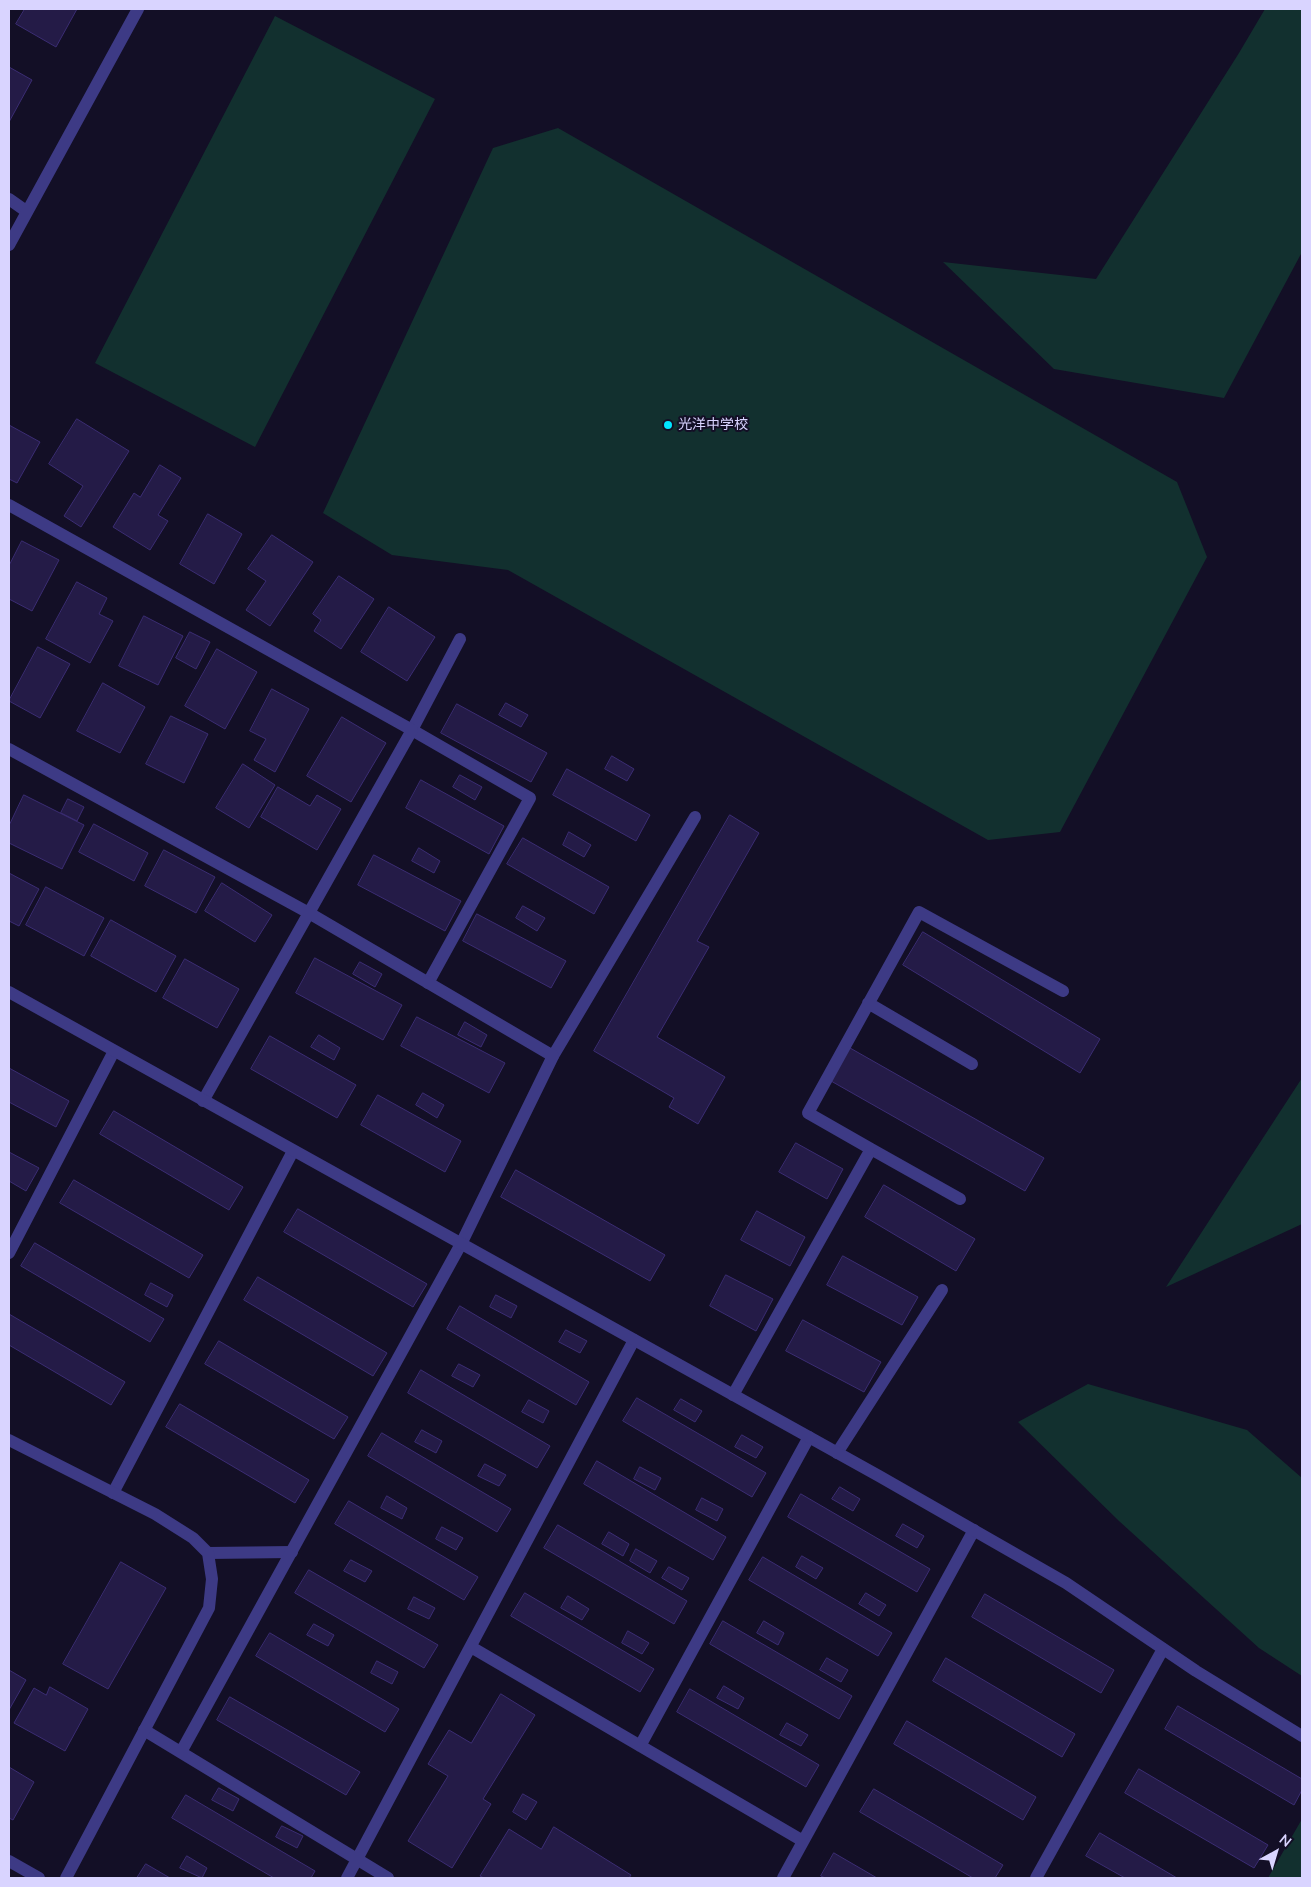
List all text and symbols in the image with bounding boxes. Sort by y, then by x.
place label: 光洋中学校 [678,417,748,433]
marker: 光洋中学校 [662,419,674,431]
north arrow [1251,1827,1301,1877]
text: N [1276,1830,1295,1851]

